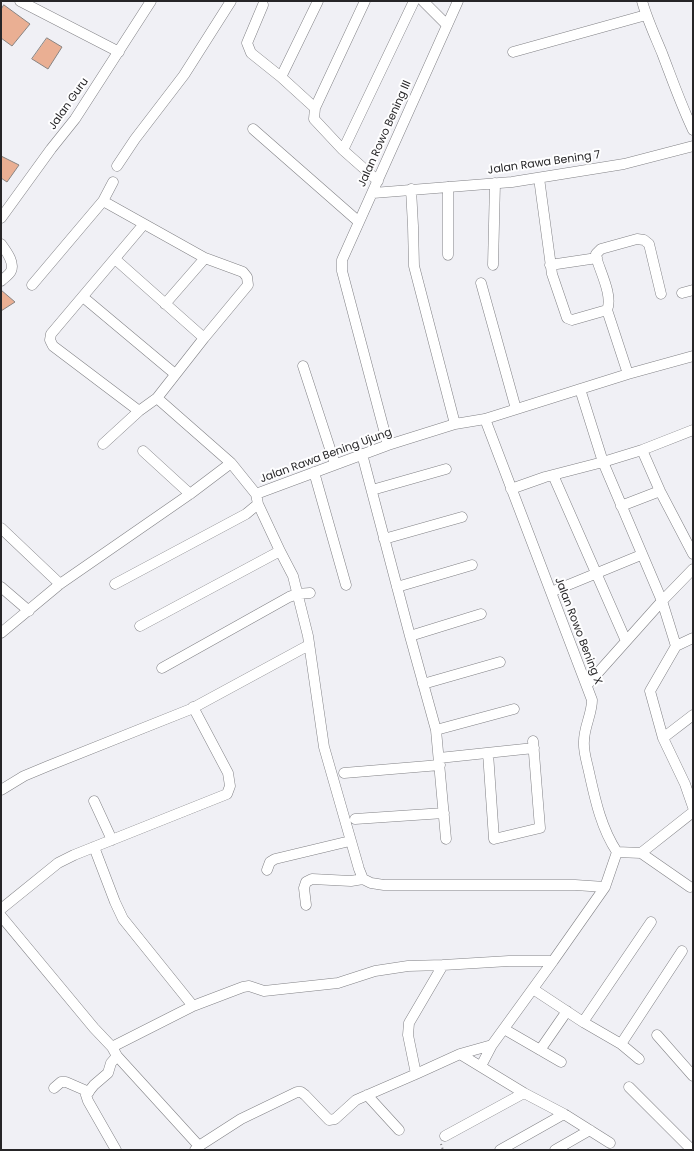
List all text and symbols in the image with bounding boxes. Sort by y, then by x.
street label: Jalan Guru [46,76,92,132]
street label: Jalan Rowo Bening lll [356,79,414,189]
street label: Jalan Rawa Bening 7 [487,149,601,177]
street label: Jalan Rawa Bening Ujung [258,426,394,486]
street label: Jalan Rowo Bening X [551,576,605,686]

